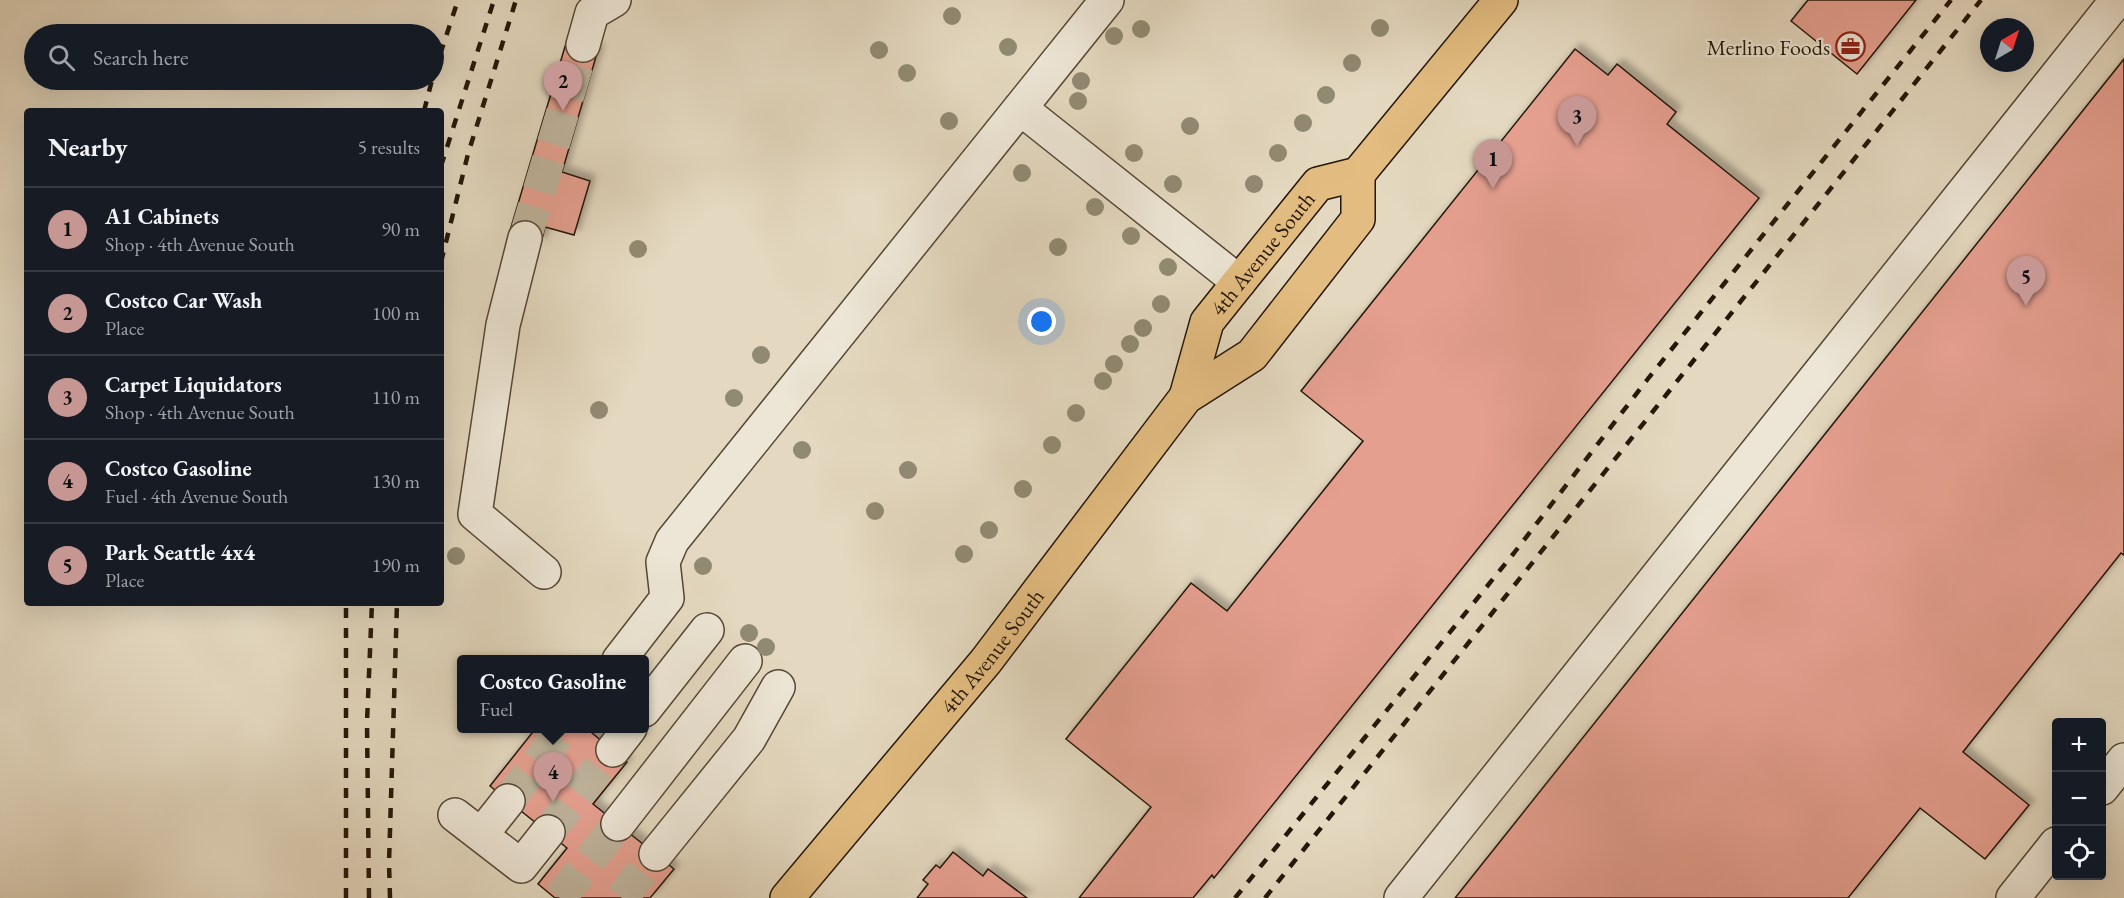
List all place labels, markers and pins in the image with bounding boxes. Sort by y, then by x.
office icon: Merlino Foods [1835,31,1867,63]
place label: Merlino Foods [1706,33,1830,62]
pin: 2 [544,62,582,111]
pin: 3 [1558,96,1596,146]
pin: 1 [1474,140,1512,189]
pin: 5 [2006,256,2046,306]
pin: 4 [534,752,572,802]

